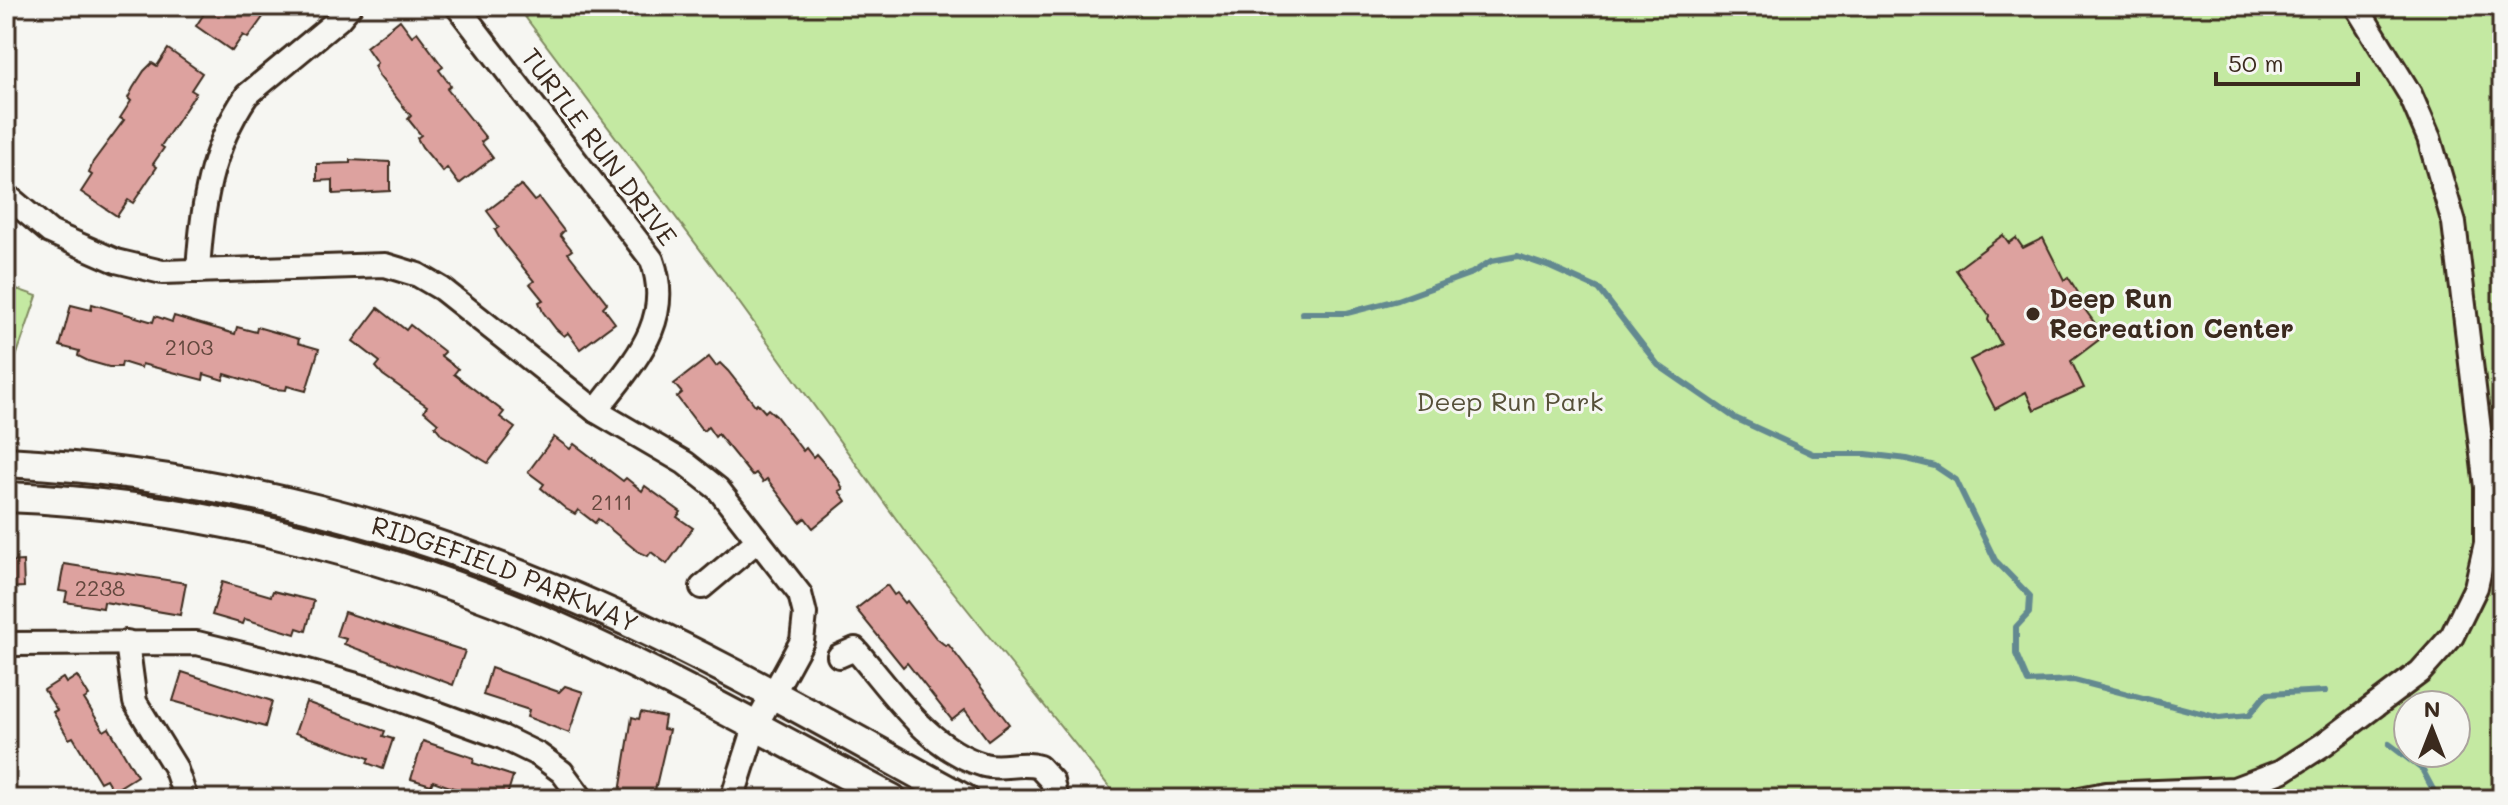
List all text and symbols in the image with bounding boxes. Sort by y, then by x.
scale bar [2216,36,2358,86]
street label: TURTLE RUN DRIVE [514,41,685,252]
text: 50 m [2228,47,2284,78]
place label: Deep Run Recreation Center [2049,281,2294,345]
marker: Deep Run Recreation Center [2024,305,2042,323]
house number: 2103 [165,332,213,361]
park label: Deep Run Park [1417,384,1603,418]
house number: 2111 [591,487,633,516]
street label: RIDGEFIELD PARKWAY [368,507,644,640]
house number: 2238 [75,573,125,602]
north arrow [2392,689,2472,769]
text: N [2424,694,2440,723]

